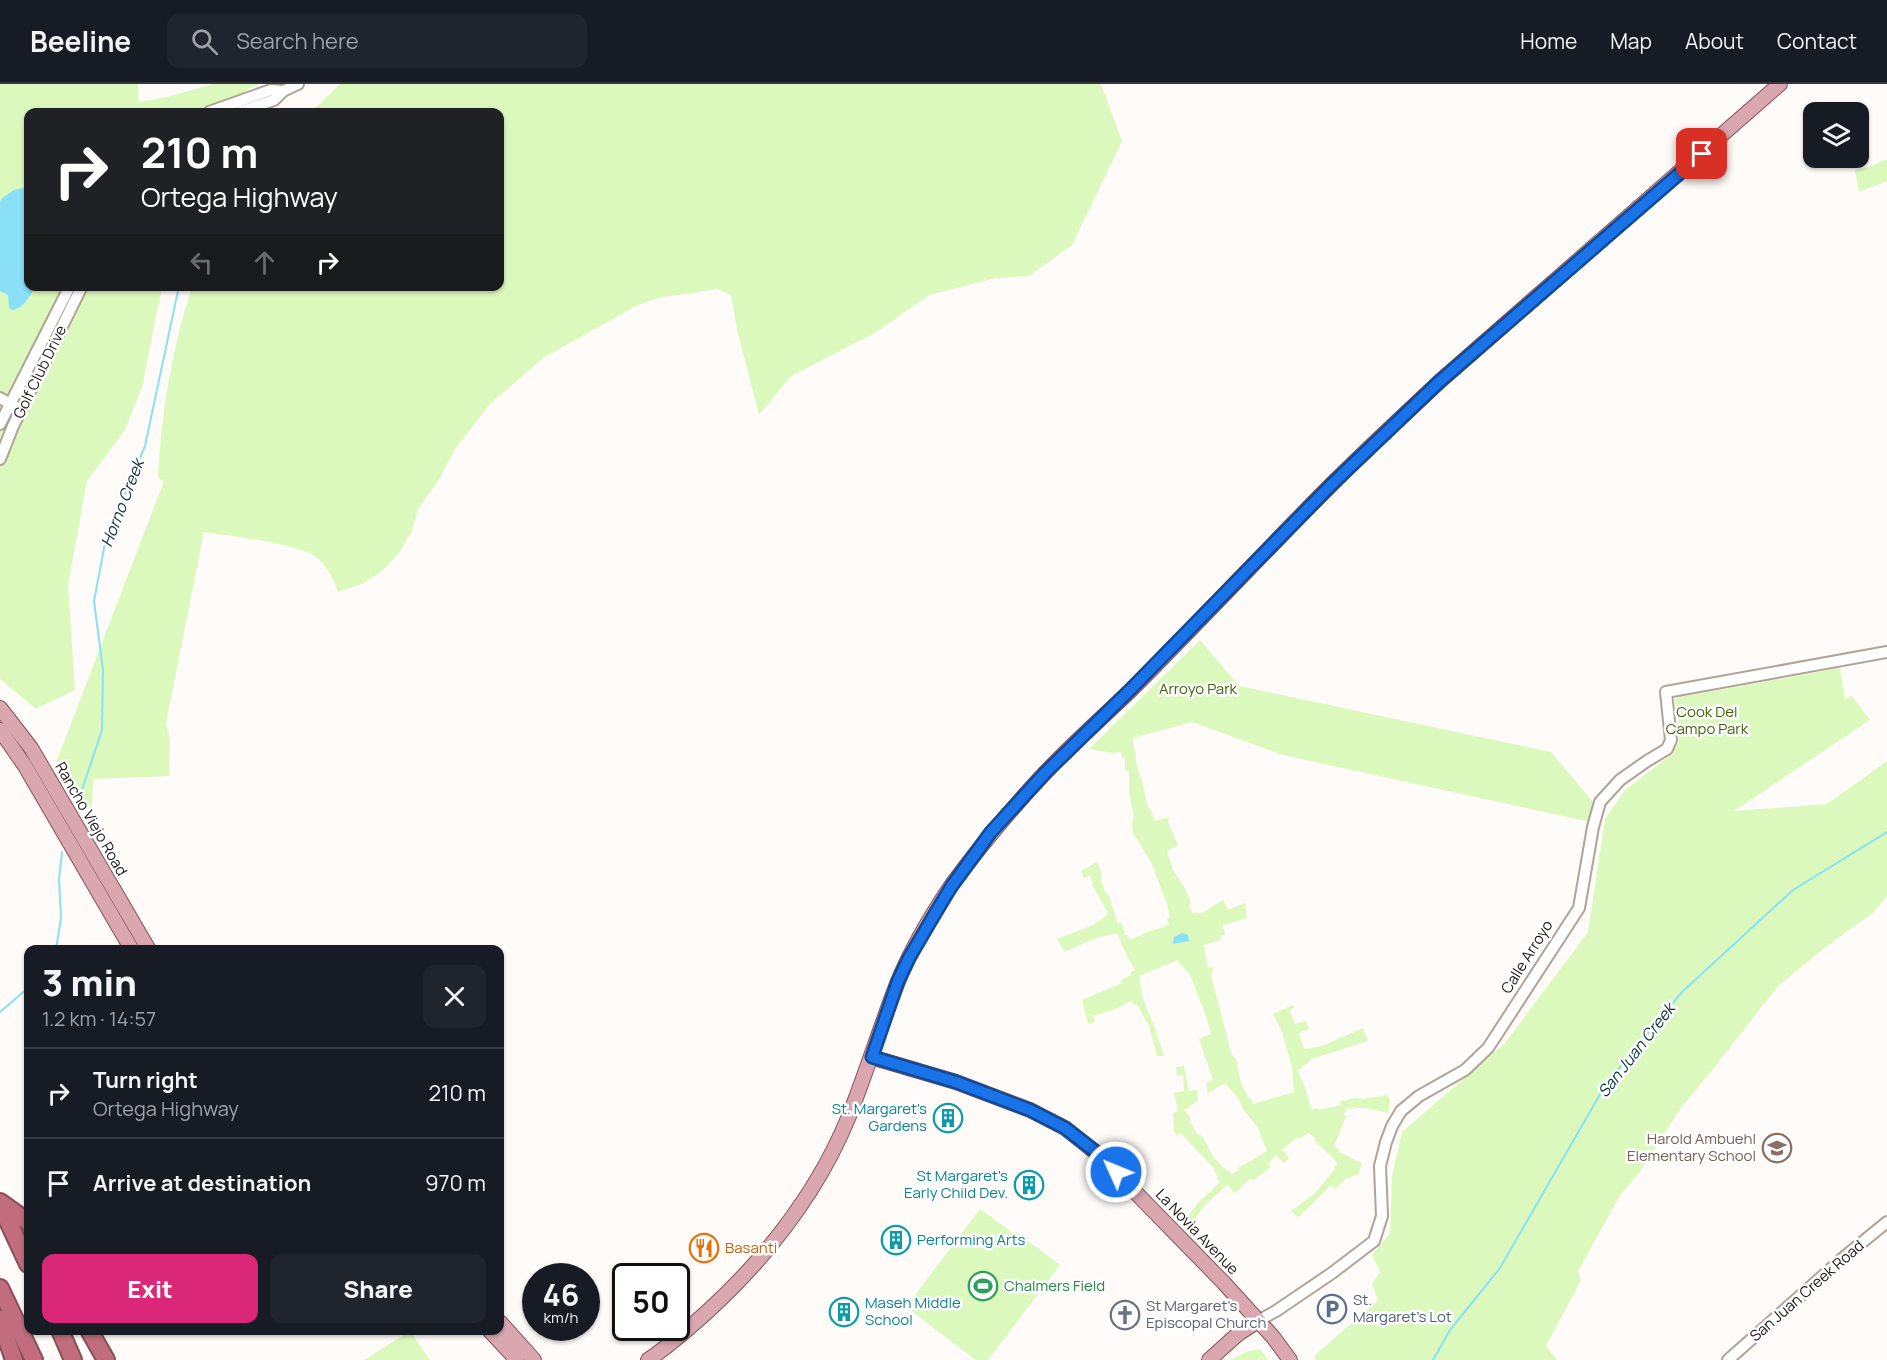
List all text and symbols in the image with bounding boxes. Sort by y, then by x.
search box [167,14,587,68]
text: Beeline [30,22,131,60]
icon: search [188,25,221,58]
text: Search here [236,26,359,56]
text: Home [1520,27,1577,55]
text: Map [1610,27,1652,55]
text: About [1685,27,1744,55]
text: Contact [1777,27,1857,55]
map controls [1803,102,1869,168]
button: layers [1803,102,1869,168]
text: 210 m [141,123,258,181]
pin [1676,128,1727,179]
icon: right [42,132,120,210]
icon: arrive [1685,137,1718,170]
text: Ortega Highway [141,178,338,215]
icon: left [185,246,218,279]
icon: ahead [248,246,281,279]
icon: right [311,246,344,279]
street label: Golf Club Drive [8,321,71,422]
water label: Horno Creek [95,454,149,550]
park label: Arroyo Park [1159,678,1238,699]
park label: Cook Del Campo Park [1666,701,1749,739]
street label: Rancho Viejo Road [50,758,133,879]
street label: Calle Arroyo [1496,916,1558,998]
text: 3 min [42,958,137,1007]
button: close [423,965,486,1028]
water label: San Juan Creek [1592,997,1681,1102]
text: 1.2 km · 14:57 [42,1005,156,1032]
text: Turn right [93,1065,198,1095]
icon: right [42,1077,75,1110]
text: 210 m [428,1078,486,1108]
text: Ortega Highway [93,1095,239,1122]
place label: St. Margaret's Gardens [832,1098,927,1136]
building icon: St. Margaret's Gardens [932,1102,964,1134]
place label: Harold Ambuehl Elementary School [1627,1128,1756,1166]
school or university icon: Harold Ambuehl Elementary School [1761,1132,1793,1164]
position arrow [1084,1140,1148,1204]
place label: St Margaret's Early Child Dev. [904,1165,1008,1203]
icon: arrive [42,1167,75,1200]
text: Arrive at destination [93,1168,311,1198]
text: 970 m [425,1168,486,1198]
building icon: St Margaret's Early Child Dev. [1013,1169,1045,1201]
street label: La Novia Avenue [1151,1184,1244,1279]
building icon: Performing Arts [880,1224,912,1256]
place label: Performing Arts [917,1229,1025,1250]
restaurant icon: Basanti [688,1232,720,1264]
street label: San Juan Creek Road [1745,1235,1868,1346]
place label: Basanti [725,1237,777,1258]
button: Exit [42,1254,258,1323]
button: Share [270,1254,486,1323]
speed limit sign: 50 [612,1263,690,1341]
sports icon: Chalmers Field [967,1270,999,1302]
text: 46 [543,1274,579,1315]
place label: Chalmers Field [1004,1275,1105,1296]
place label: St. Margaret's Lot [1353,1289,1452,1327]
place label: Maseh Middle School [865,1292,961,1330]
parking icon: St. Margaret's Lot [1316,1293,1348,1325]
place label: St Margaret's Episcopal Church [1146,1295,1267,1333]
building icon: Maseh Middle School [828,1296,860,1328]
church icon: St Margaret's Episcopal Church [1109,1299,1141,1331]
text: km/h [544,1307,578,1328]

